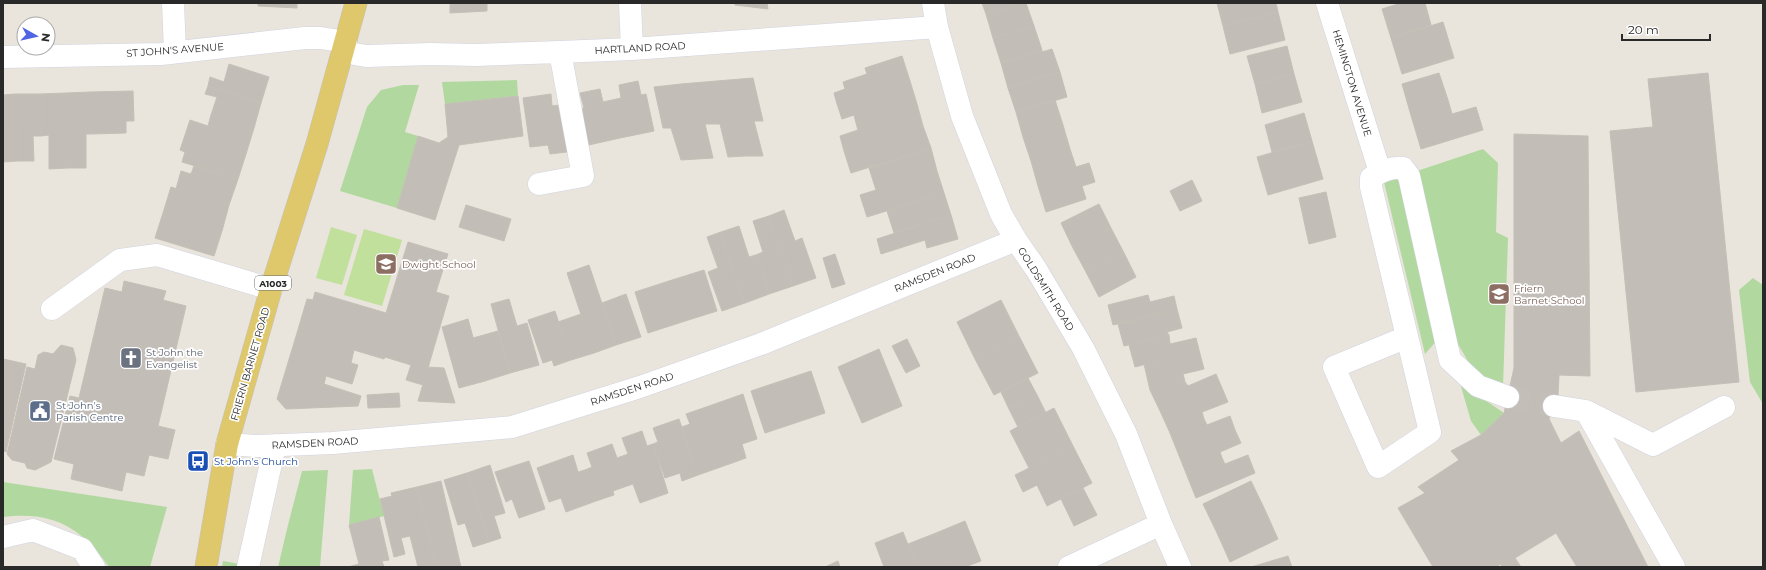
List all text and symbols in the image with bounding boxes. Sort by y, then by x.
north arrow [16,16,56,56]
scale bar [1622,16,1710,42]
text: 20 m [1628,22,1659,37]
street label: HEMINGTON AVENUE [1330,28,1375,138]
text: N [38,32,53,43]
street label: HARTLAND ROAD [594,39,686,57]
street label: ST JOHN'S AVENUE [126,40,225,60]
street label: GOLDSMITH ROAD [1015,245,1077,333]
school or university icon: Dwight School [373,251,399,277]
street label: RAMSDEN ROAD [892,251,978,295]
place label: Dwight School [402,258,476,271]
road number: A1003 [255,276,291,290]
school or university icon: Friern Barnet School [1486,281,1512,307]
place label: Friern Barnet School [1514,282,1585,307]
street label: FRIERN BARNET ROAD [228,306,272,422]
church icon: St John the Evangelist [118,345,144,371]
place label: St John the Evangelist [146,346,203,371]
street label: RAMSDEN ROAD [589,369,675,409]
public building icon: St John's Parish Centre [27,398,53,424]
place label: St John's Parish Centre [56,399,123,424]
street label: RAMSDEN ROAD [271,434,359,452]
bus stop icon: St John's Church [185,448,211,474]
place label: St John's Church [214,455,298,468]

